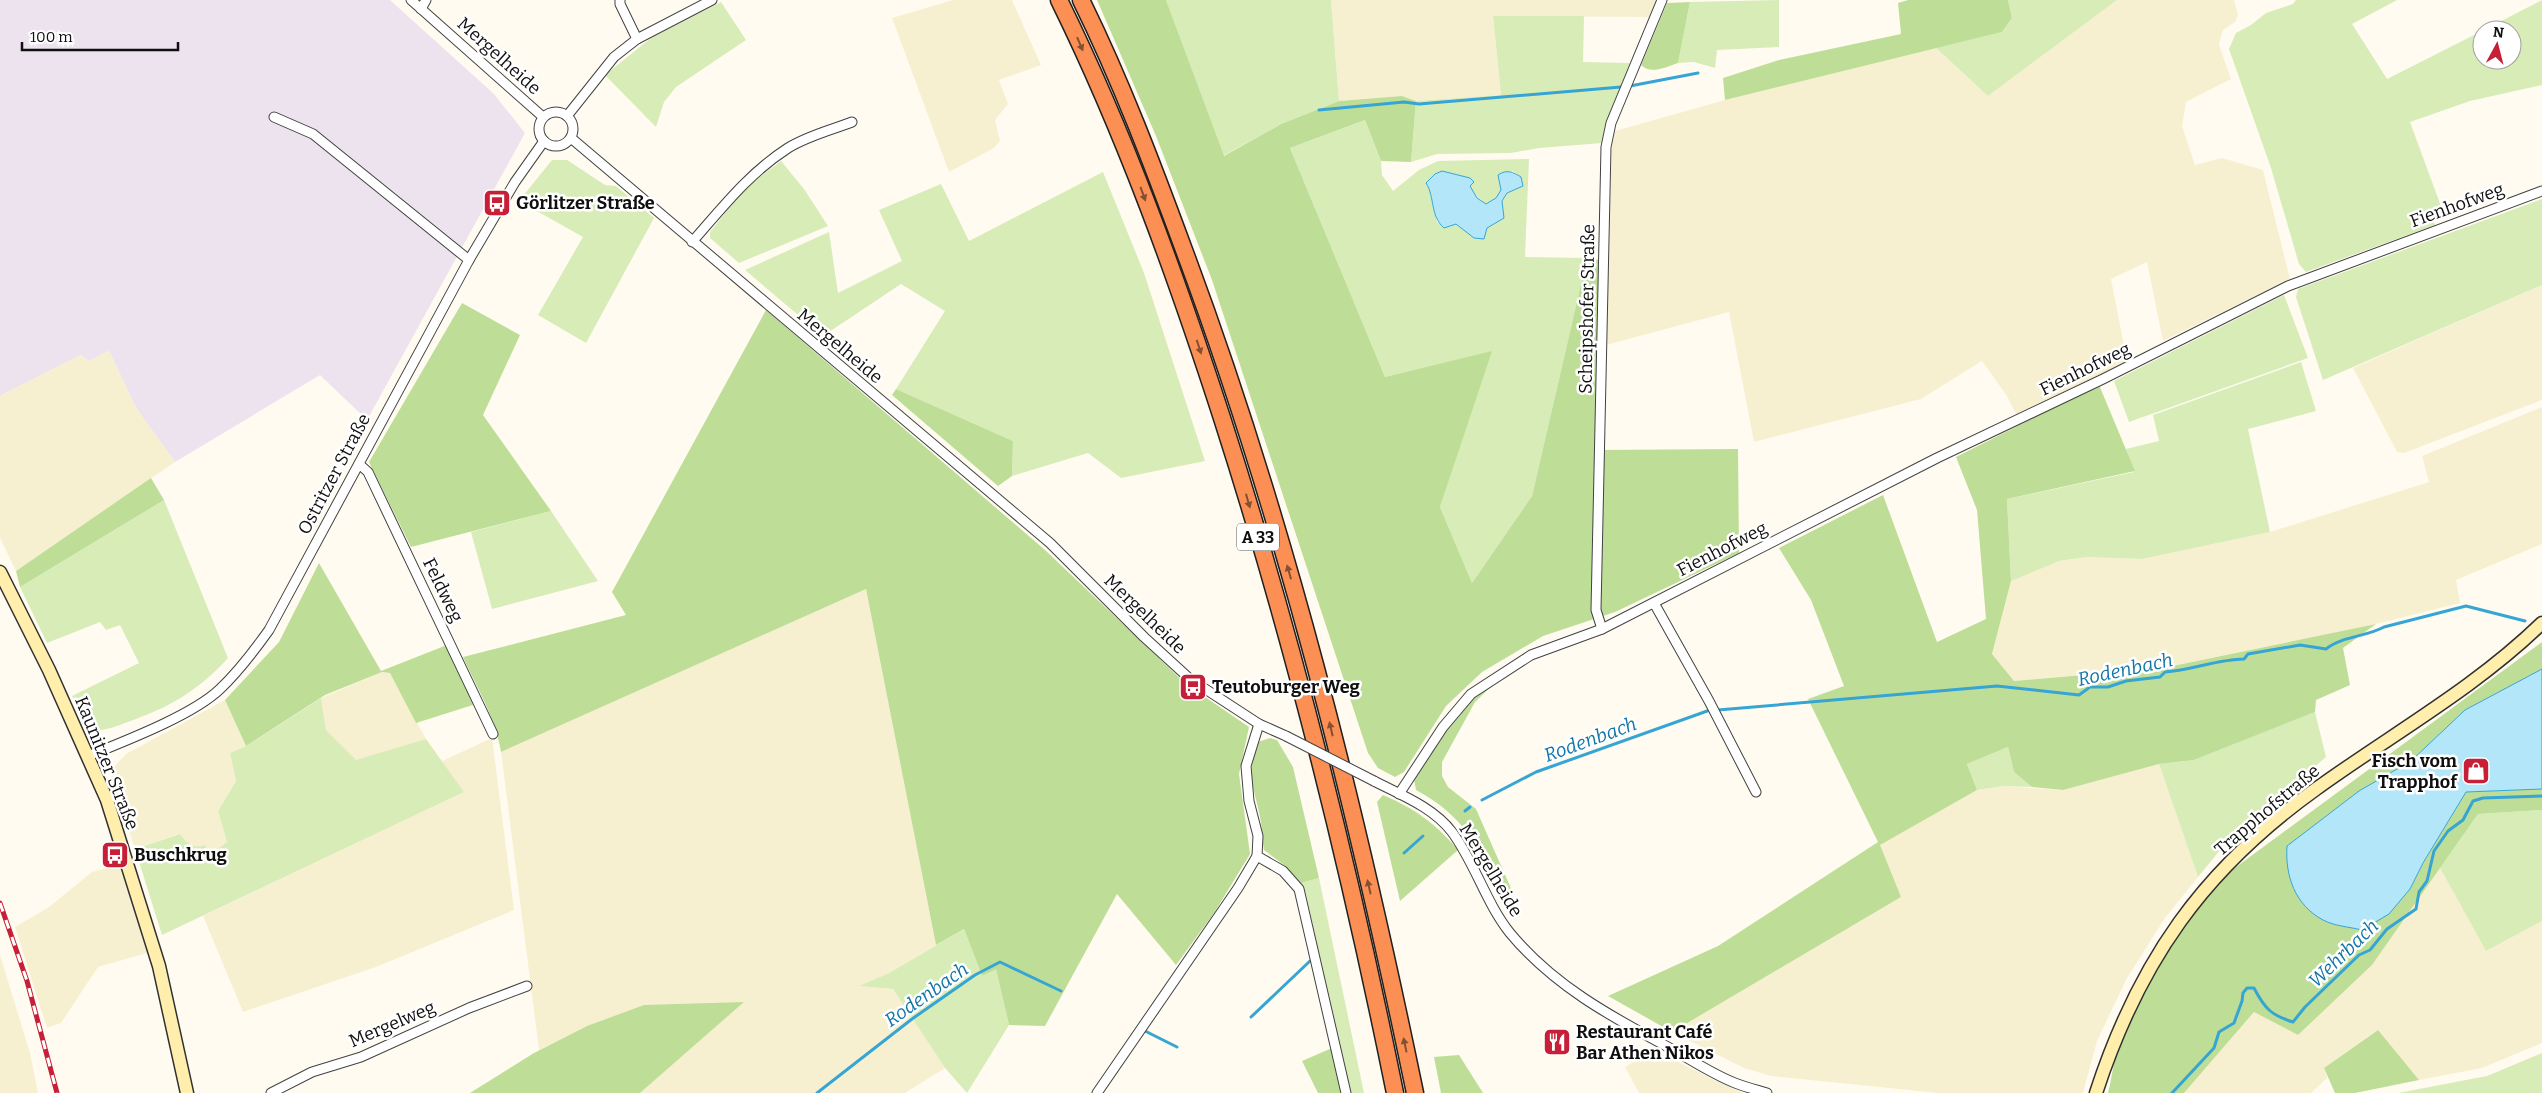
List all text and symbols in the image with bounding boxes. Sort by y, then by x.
street label: Mergelheide [453,13,545,99]
scale bar [22,20,179,52]
north arrow [2472,20,2522,70]
text: N [2492,23,2505,42]
text: 100 m [30,28,73,46]
one-way arrow [1076,37,1084,51]
street label: Fienhofweg [2407,178,2507,232]
one-way arrow [1139,187,1147,202]
bus stop icon: Görlitzer Straße [482,188,512,218]
place label: Görlitzer Straße [516,192,655,214]
street label: Scheipshofer Straße [1575,224,1599,394]
street label: Mergelheide [793,304,887,388]
street label: Fienhofweg [2036,338,2134,400]
one-way arrow [1195,339,1203,354]
street label: Ostritzer Straße [293,410,375,538]
one-way arrow [1245,494,1253,509]
street label: Fienhofweg [1673,517,1771,581]
road number: A 33 [1237,524,1279,550]
street label: Feldweg [418,554,468,626]
one-way arrow [1284,564,1292,579]
street label: Mergelheide [1100,570,1190,658]
water label: Rodenbach [2075,648,2175,691]
bus stop icon: Teutoburger Weg [1178,672,1208,702]
place label: Teutoburger Weg [1212,676,1361,698]
street label: Kaunitzer Straße [70,693,144,833]
water label: Rodenbach [1541,712,1640,767]
one-way arrow [1327,721,1335,736]
place label: Fisch vom Trapphof [2372,750,2458,793]
shop icon: Fisch vom Trapphof [2461,756,2491,786]
street label: Trapphofstraße [2210,760,2324,860]
street label: Mergelheide [1455,819,1527,921]
bus stop icon: Buschkrug [100,840,130,870]
place label: Buschkrug [134,844,228,866]
one-way arrow [1365,879,1373,894]
water label: Wehrbach [2304,914,2383,992]
water label: Rodenbach [880,957,973,1032]
street label: Mergelweg [346,996,438,1052]
place label: Restaurant Café Bar Athen Nikos [1576,1021,1714,1064]
restaurant icon: Restaurant Café Bar Athen Nikos [1542,1027,1572,1057]
one-way arrow [1401,1038,1409,1053]

